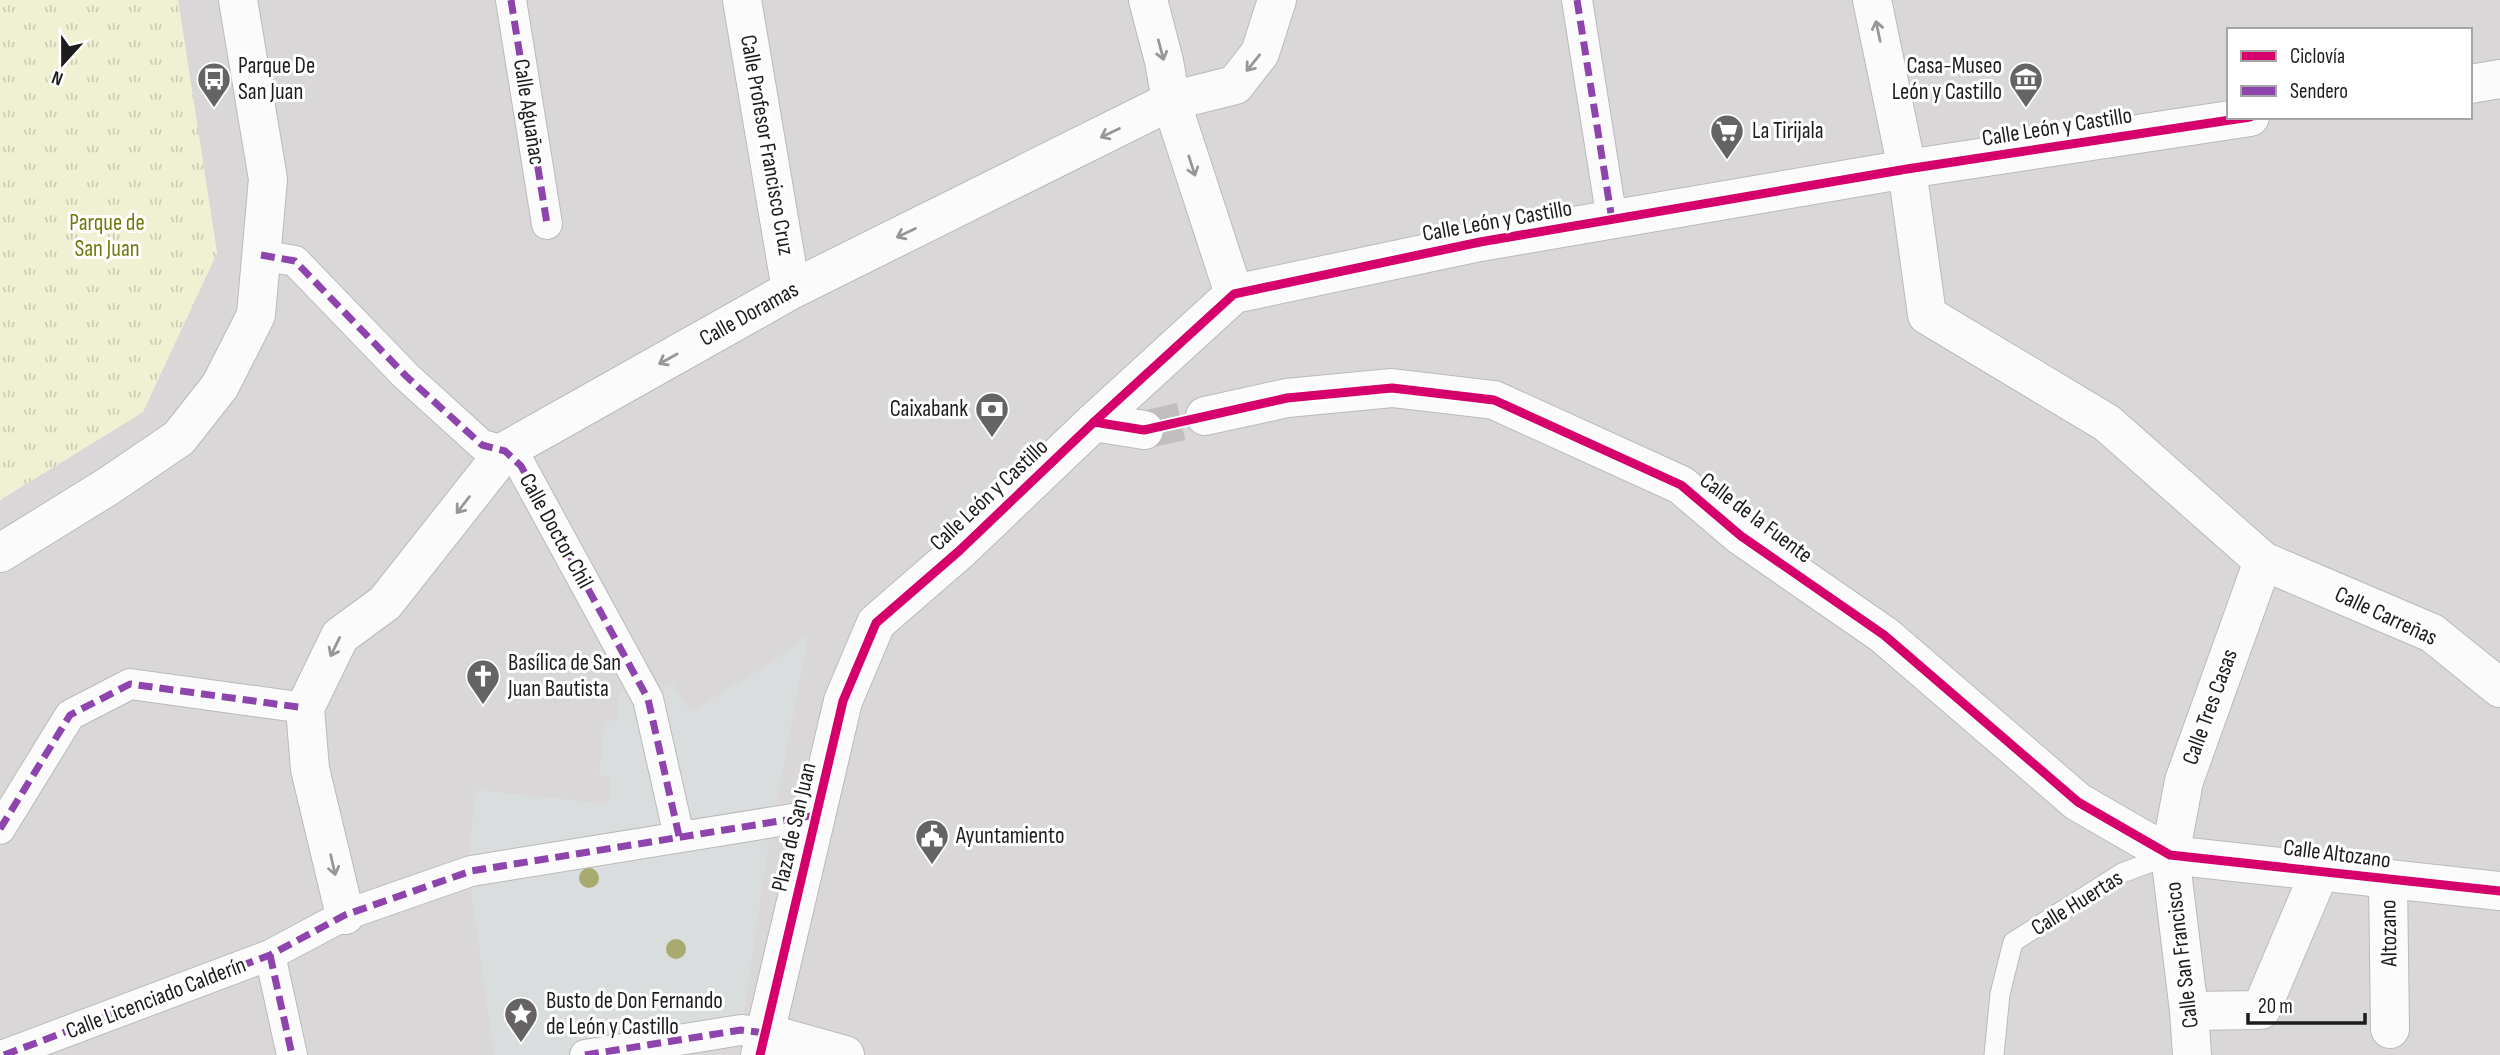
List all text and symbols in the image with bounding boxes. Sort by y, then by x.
one-way arrow [1871,20,1885,43]
north arrow [28,28,98,98]
legend [2227,28,2472,119]
street label: Calle Profesor Francisco Cruz [734,33,800,257]
one-way arrow [1155,38,1168,61]
text: Ciclovía [2290,44,2345,69]
place label: Parque De San Juan [238,52,315,106]
place label: Casa-Museo León y Castillo [1892,52,2002,106]
one-way arrow [1245,53,1260,72]
street label: Calle Aguañac [507,57,551,167]
bus stop icon: Parque De San Juan [195,60,233,109]
museum icon: Casa-Museo León y Castillo [2007,60,2045,109]
text: N [49,65,66,90]
text: Sendero [2290,79,2348,104]
street label: Calle León y Castillo [1980,101,2134,153]
supermarket icon: La Tirijala [1708,112,1746,161]
place label: La Tirijala [1752,117,1824,145]
one-way arrow [1100,126,1121,140]
one-way arrow [1186,155,1199,177]
street label: Calle León y Castillo [1420,194,1574,248]
park label: Parque de San Juan [69,209,145,263]
one-way arrow [896,227,917,241]
street label: Calle Doramas [695,275,803,353]
one-way arrow [658,352,678,366]
bank icon: Caixabank [973,390,1011,439]
place label: Caixabank [890,395,968,423]
street label: Calle León y Castillo [924,433,1054,557]
street label: Calle de la Fuente [1694,466,1818,570]
street label: Calle Doctor Chil [513,469,599,593]
one-way arrow [455,495,470,513]
street label: Calle Carreñas [2330,580,2442,652]
one-way arrow [327,636,341,657]
street label: Calle Tres Casas [2176,645,2244,769]
place label: Basílica de San Juan Bautista [507,649,621,703]
church icon: Basílica de San Juan Bautista [464,657,502,706]
street label: Plaza de San Juan [766,760,822,894]
public building icon: Ayuntamiento [913,817,951,866]
place label: Ayuntamiento [955,822,1065,850]
street label: Calle Altozano [2282,834,2392,874]
one-way arrow [327,853,340,876]
street label: Calle Huertas [2026,864,2128,942]
street label: Calle San Francisco [2159,880,2205,1030]
street label: Altozano [2374,899,2404,968]
street label: Calle Licenciado Calderín [62,951,250,1045]
scale bar [2248,982,2365,1026]
place label: Busto de Don Fernando de León y Castillo [546,987,723,1041]
text: 20 m [2258,994,2293,1019]
place icon: Busto de Don Fernando de León y Castillo [502,995,540,1044]

